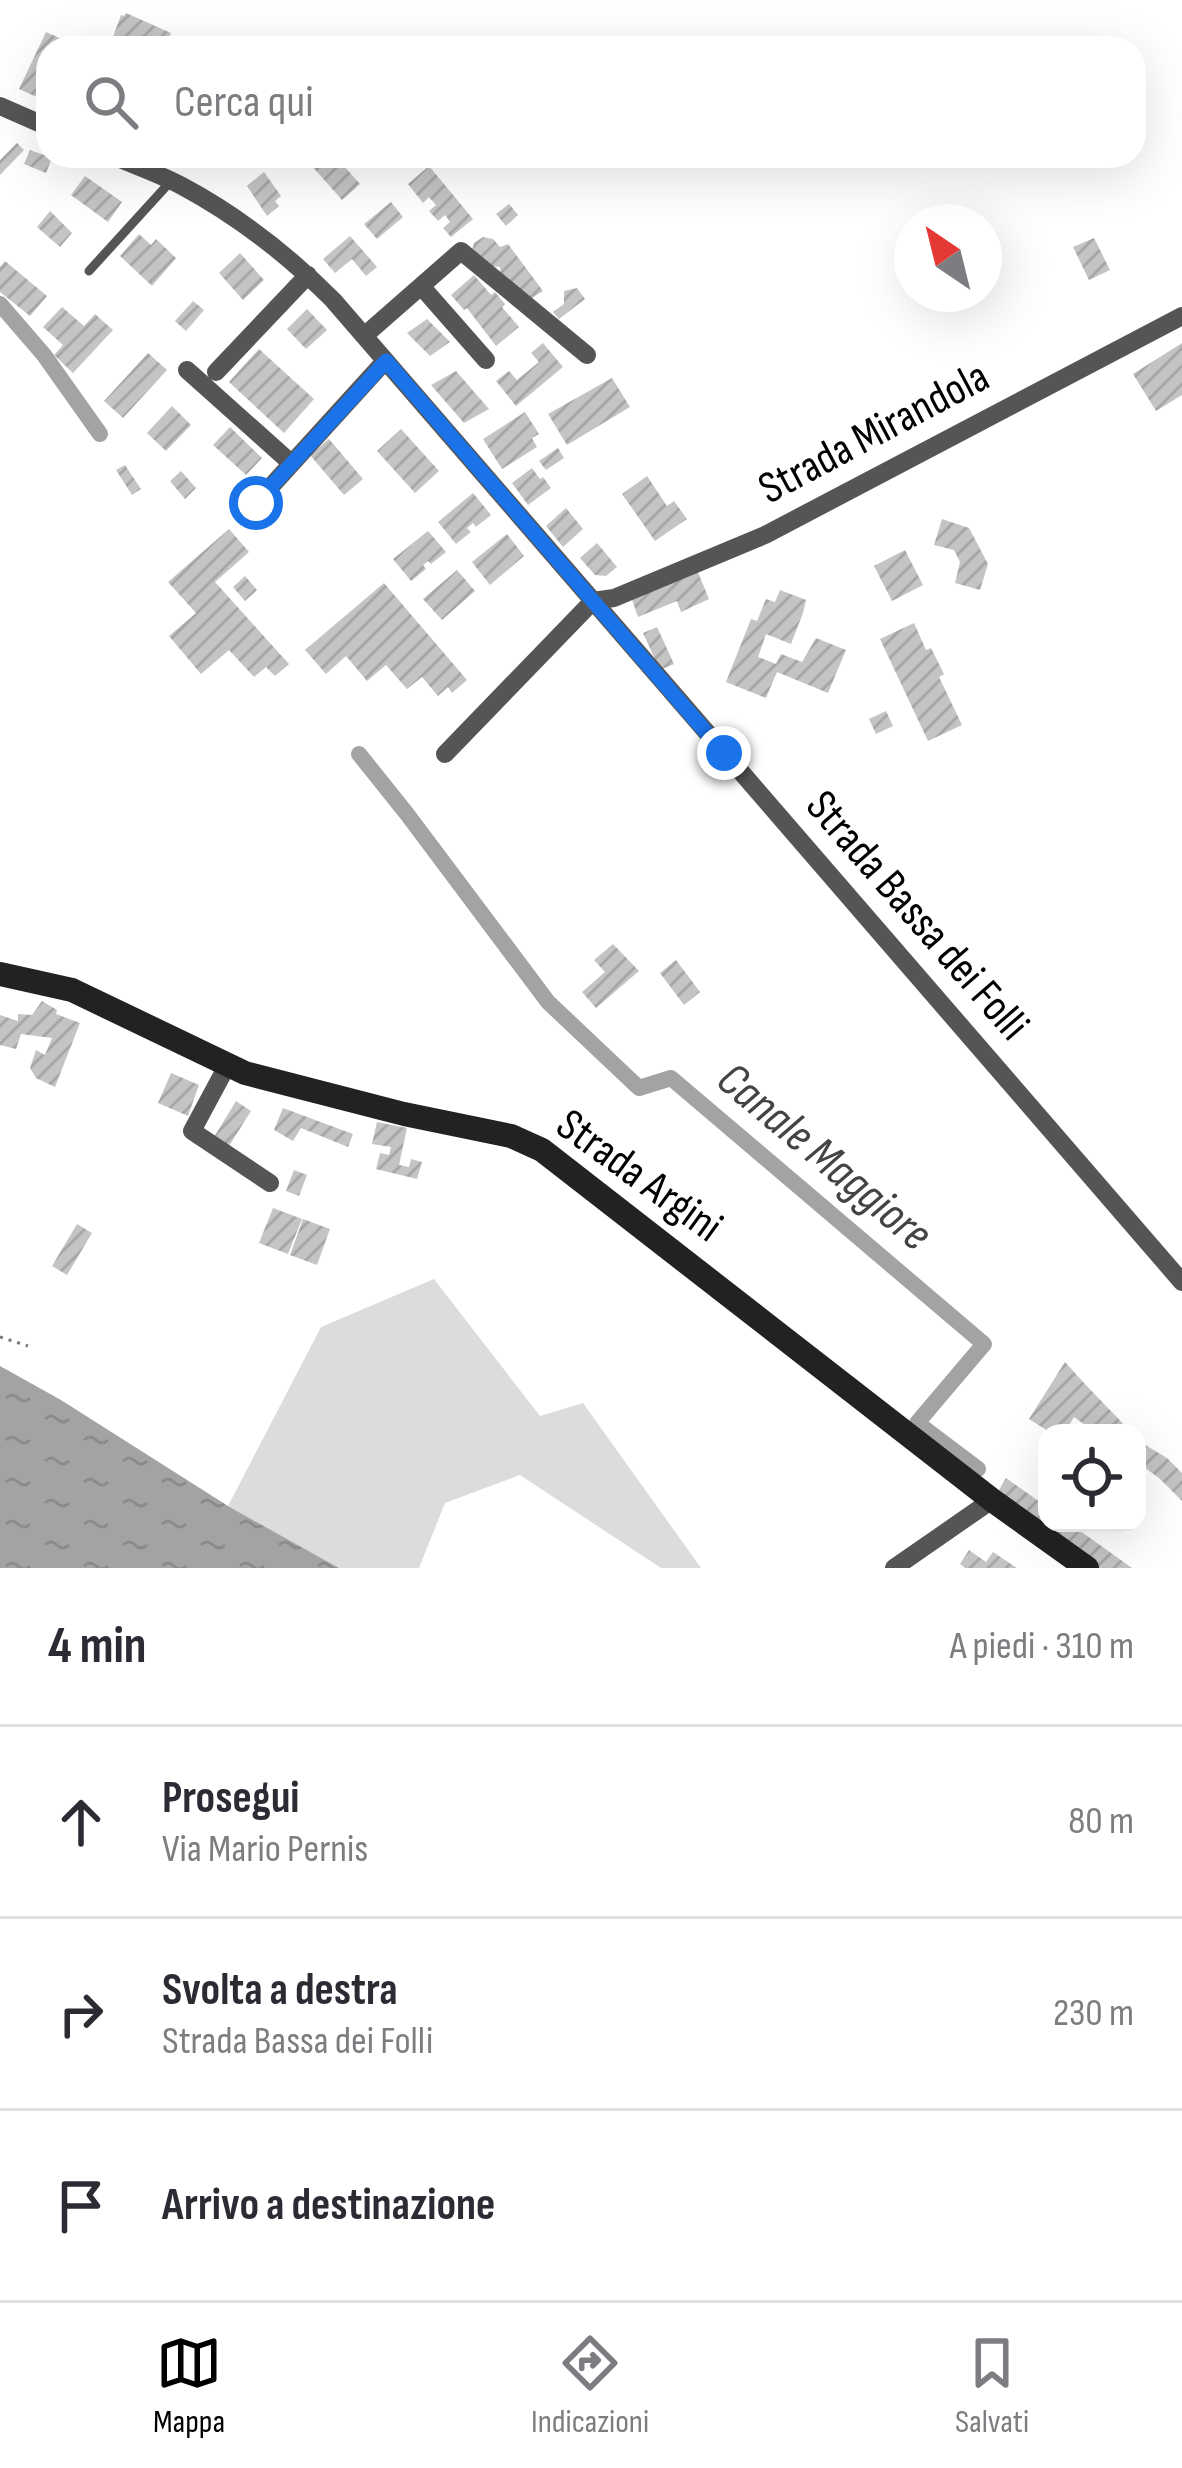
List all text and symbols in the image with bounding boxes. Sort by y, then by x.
search box [36,36,1146,168]
icon: search [78,69,144,135]
text: Cerca qui [174,75,314,130]
north arrow [894,204,1002,312]
street label: Strada Mirandola [750,349,998,517]
route start [229,476,283,530]
route end [697,726,751,780]
street label: Strada Bassa dei Folli [794,780,1040,1052]
water label: Canale Maggiore [705,1051,943,1263]
street label: Strada Argini [545,1097,733,1255]
map controls [1038,1424,1146,1532]
button: locate [1038,1424,1146,1532]
text: 4 min [48,1616,147,1677]
text: A piedi · 310 m [950,1623,1134,1670]
text: Prosegui [162,1771,300,1826]
icon: ahead [48,1789,114,1855]
text: 80 m [1068,1798,1134,1845]
text: Via Mario Pernis [162,1826,368,1873]
text: Svolta a destra [162,1963,398,2018]
icon: right [48,1981,114,2047]
text: 230 m [1053,1990,1134,2037]
text: Strada Bassa dei Folli [162,2018,433,2065]
icon: arrive [48,2173,114,2239]
text: Arrivo a destinazione [162,2178,495,2233]
tab: Mappa [153,2330,225,2442]
tab: Indicazioni [531,2330,649,2442]
tab: Salvati [955,2330,1029,2442]

